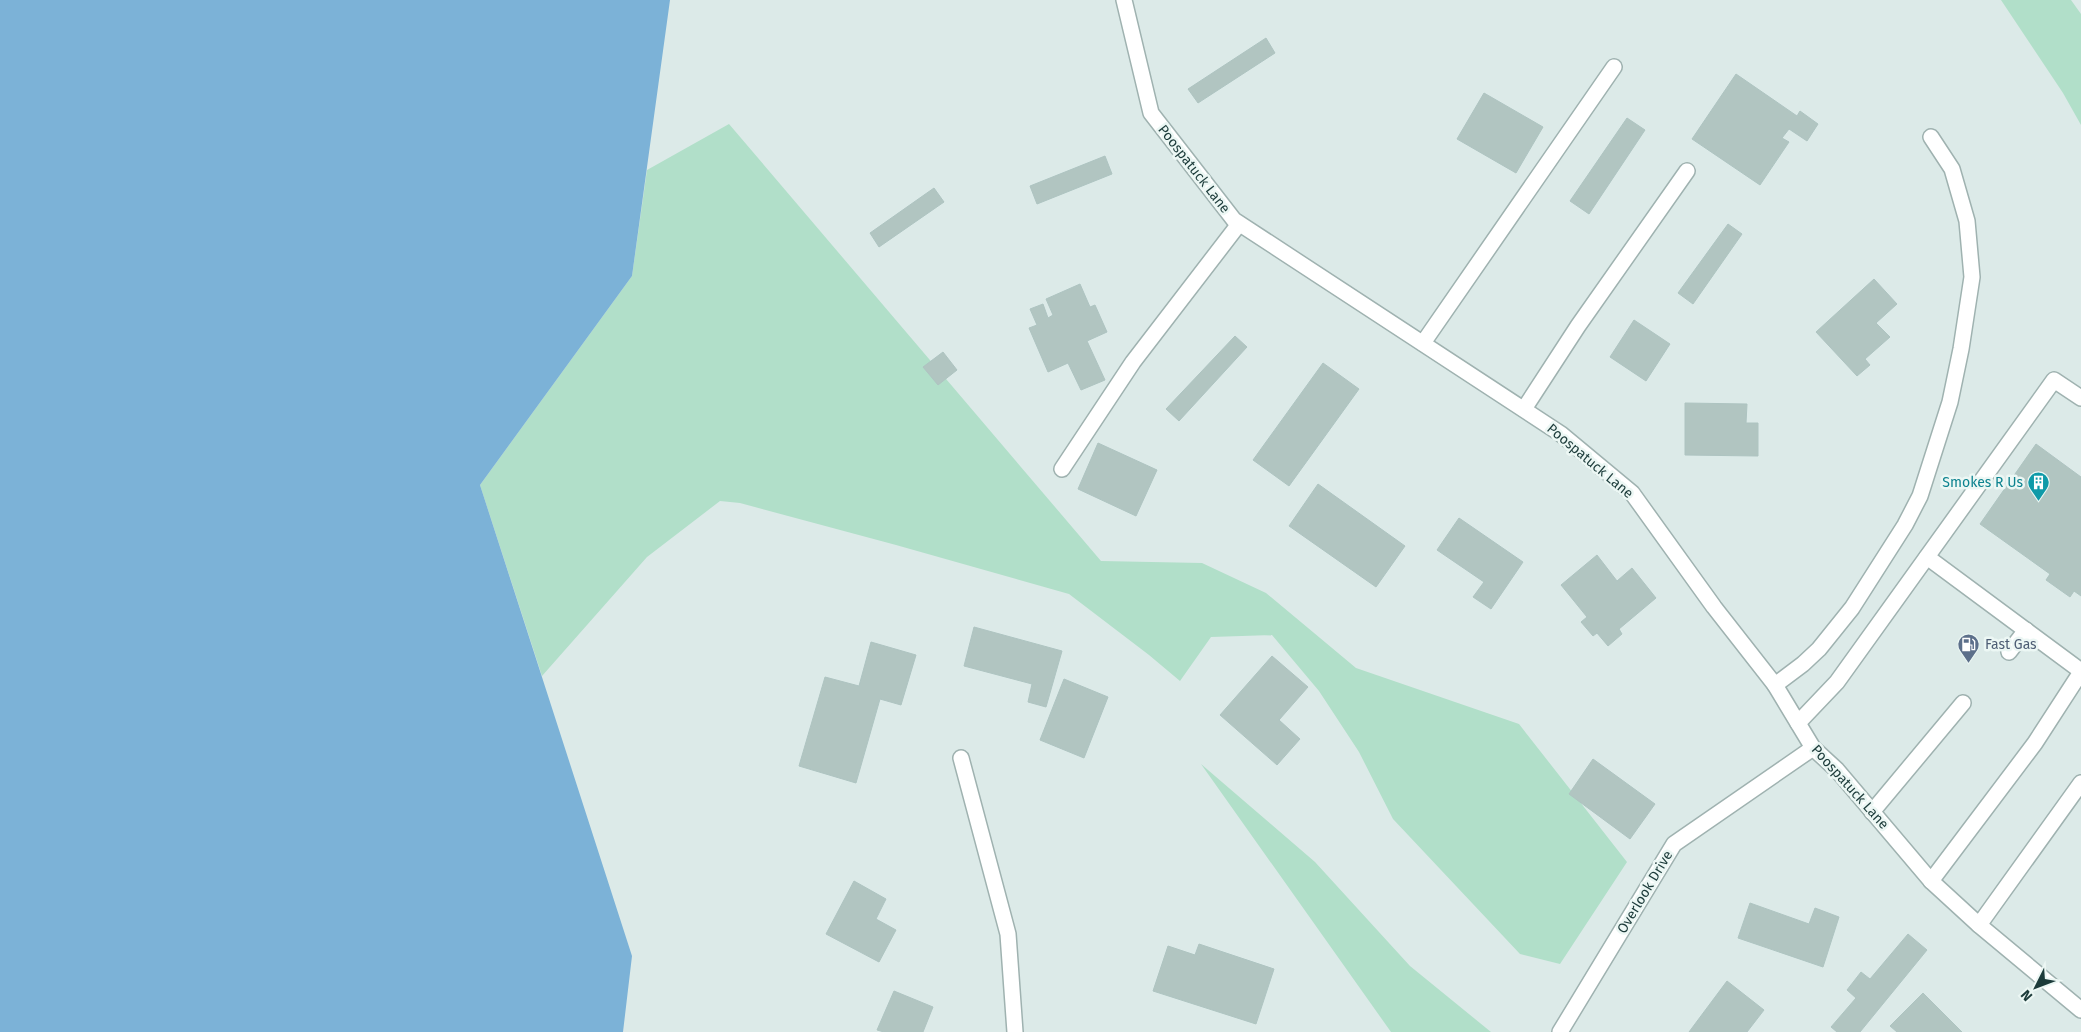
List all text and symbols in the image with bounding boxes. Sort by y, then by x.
street label: Poospatuck Lane [1154,121,1234,217]
street label: Poospatuck Lane [1543,420,1637,502]
building icon: Smokes R Us [2027,470,2051,501]
place label: Smokes R Us [1942,474,2023,491]
fuel station icon: Fast Gas [1957,632,1981,663]
place label: Fast Gas [1985,636,2037,653]
street label: Poospatuck Lane [1808,741,1892,833]
street label: Overlook Drive [1614,847,1676,937]
north arrow [2011,962,2061,1012]
text: N [2017,986,2036,1005]

